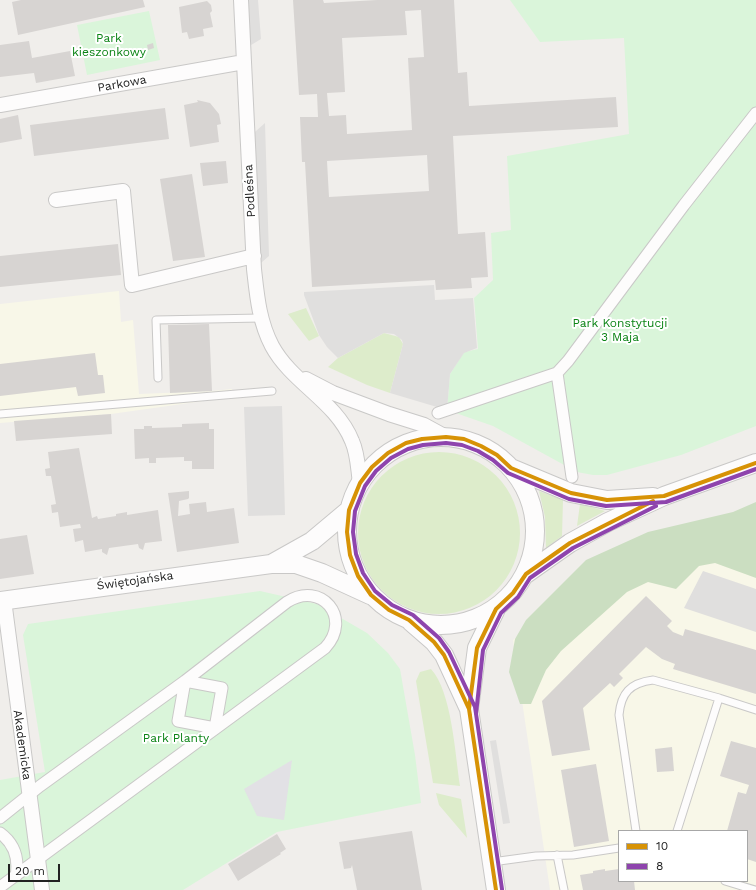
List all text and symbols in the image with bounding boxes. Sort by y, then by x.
park label: Park kieszonkowy [72,31,146,59]
street label: Parkowa [96,73,148,95]
street label: Podleśna [241,164,259,218]
park label: Park Konstytucji 3 Maja [573,316,667,344]
street label: Świętojańska [96,569,174,593]
street label: Akademicka [10,709,34,781]
park label: Park Planty [143,731,209,745]
legend [618,830,748,882]
text: 10 [656,839,668,853]
scale bar [10,856,62,882]
text: 8 [656,859,663,873]
text: 20 m [15,864,45,878]

